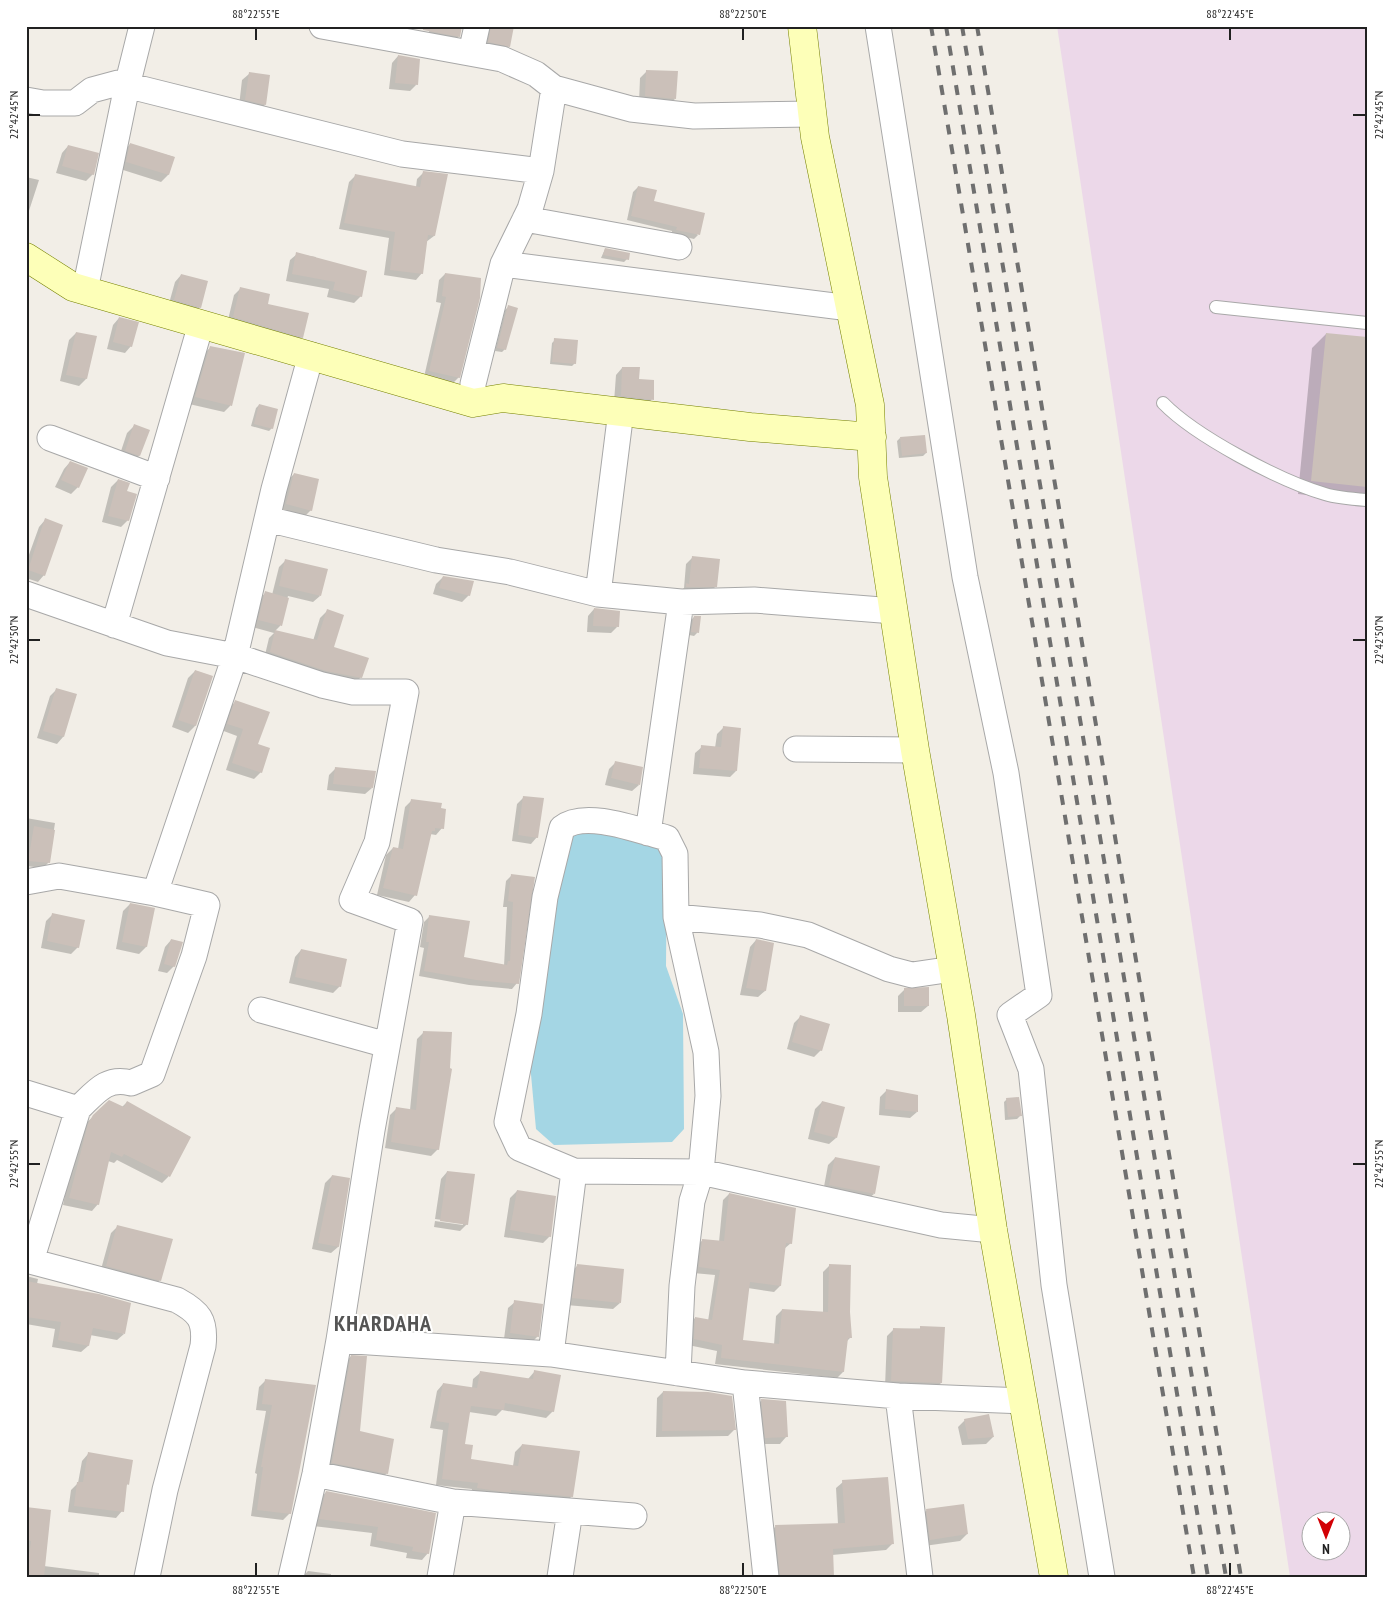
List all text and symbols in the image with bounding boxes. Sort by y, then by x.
text: 88°22'55"E [232,6,280,21]
text: 88°22'50"E [719,6,767,21]
text: 88°22'45"E [1206,6,1254,21]
text: 22°42'45"N [6,91,21,139]
text: 22°42'45"N [1371,91,1386,139]
text: 22°42'50"N [6,616,21,664]
text: 22°42'50"N [1371,616,1386,664]
text: 22°42'55"N [6,1140,21,1188]
text: 22°42'55"N [1371,1140,1386,1188]
district label: KHARDAHA [334,1309,432,1337]
north arrow [1300,1510,1350,1560]
text: N [1322,1540,1330,1558]
text: 88°22'55"E [232,1582,280,1597]
text: 88°22'50"E [719,1582,767,1597]
text: 88°22'45"E [1206,1582,1254,1597]

